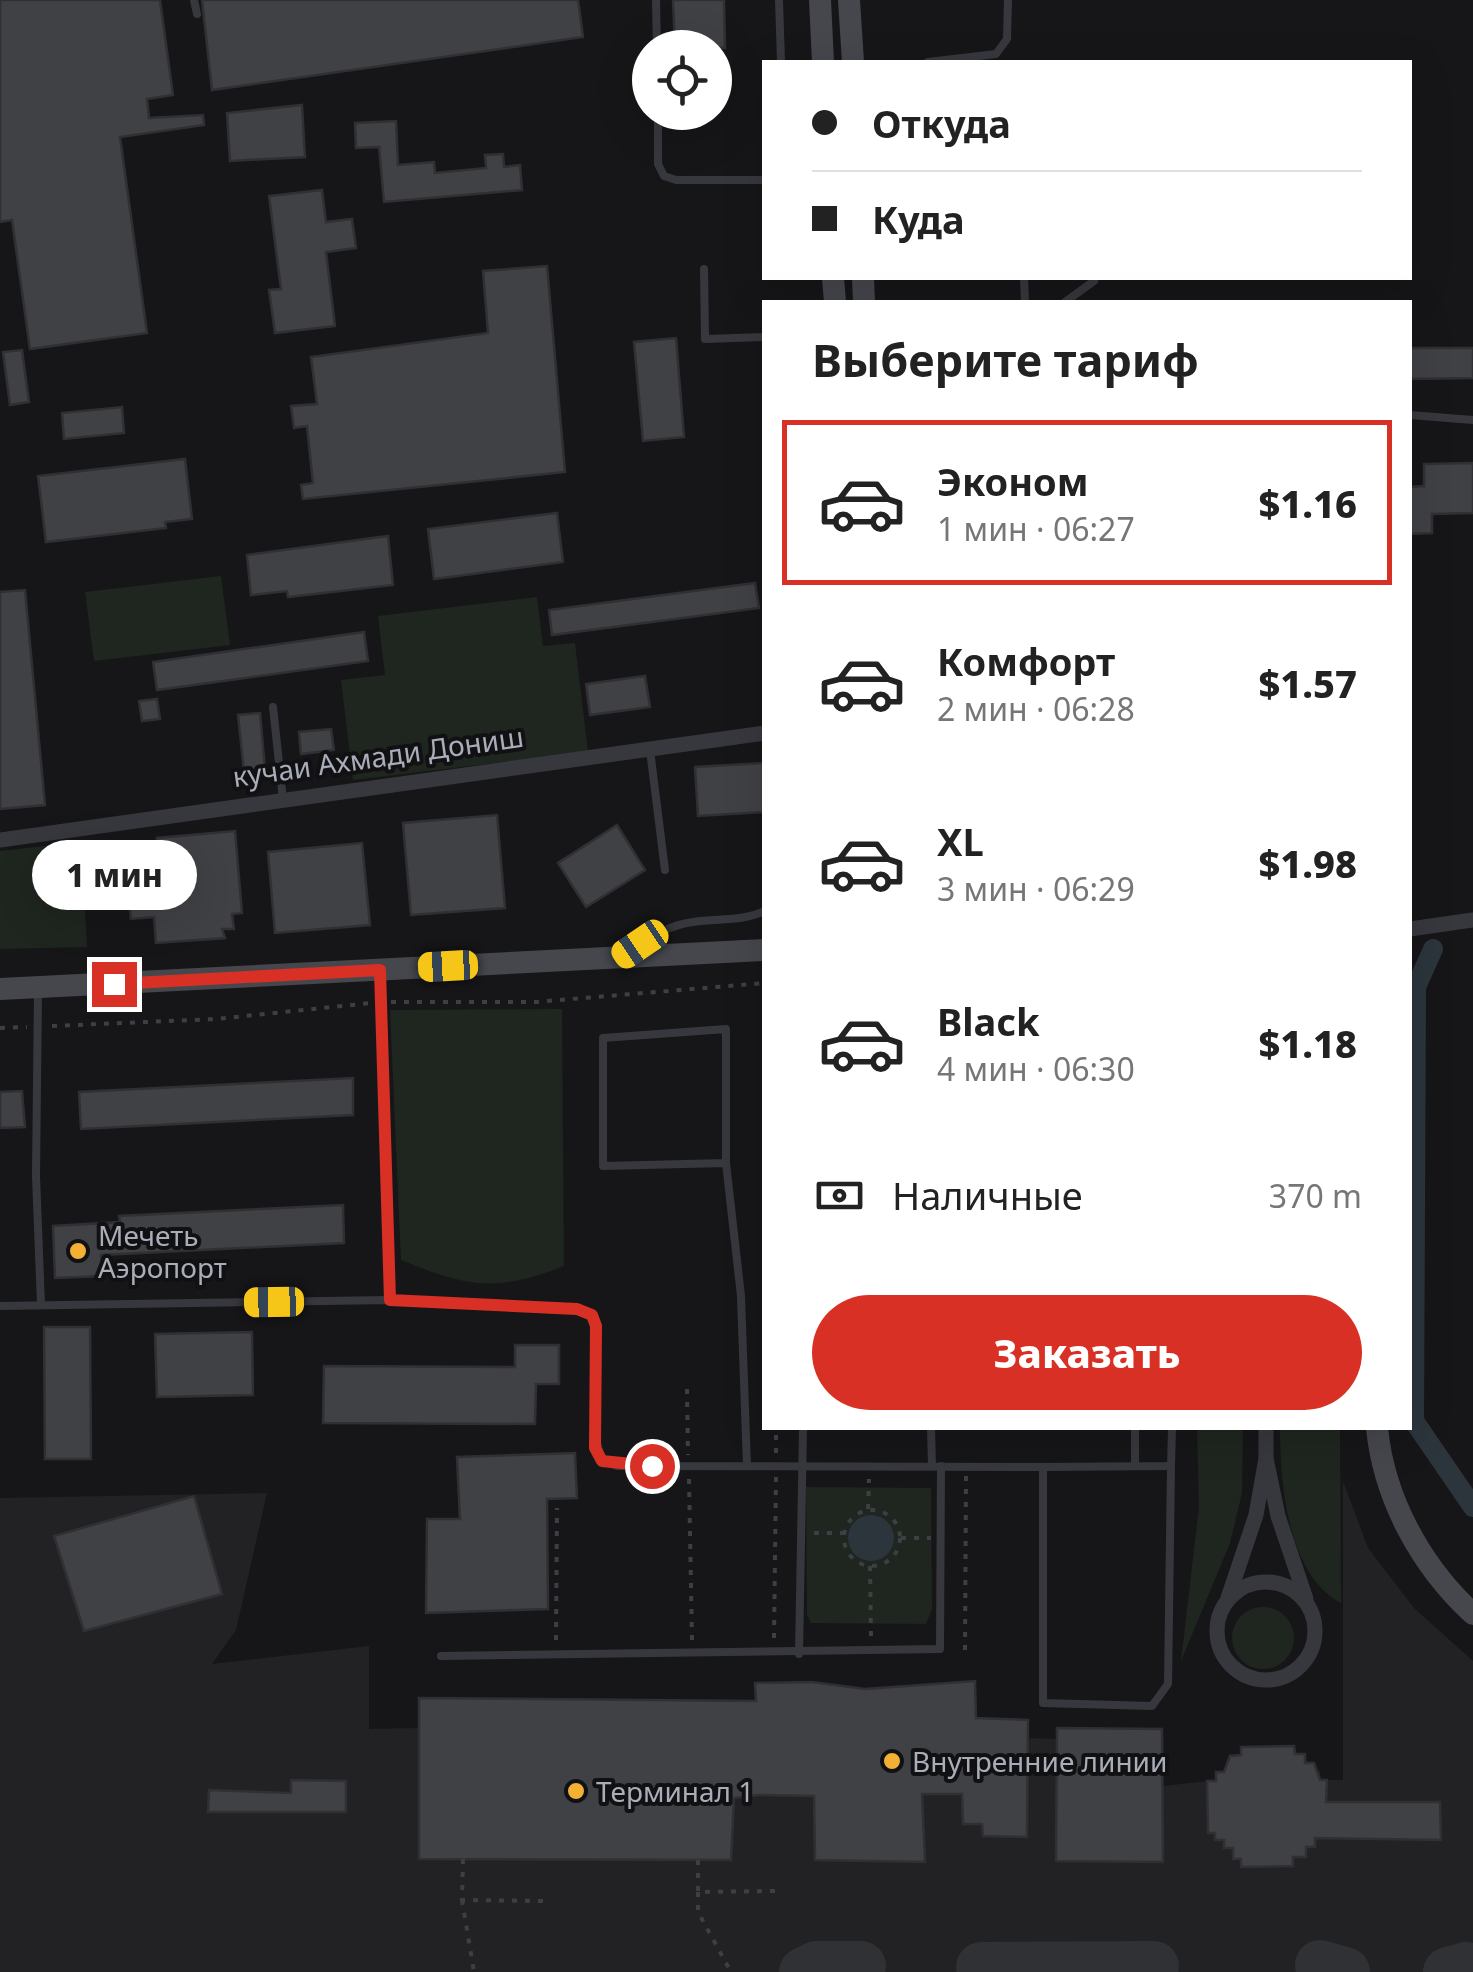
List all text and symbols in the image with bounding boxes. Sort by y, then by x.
map controls [632,30,732,130]
button: locate [632,30,732,130]
text: Откуда [872,97,1011,149]
text: Куда [872,193,965,245]
text: Выберите тариф [812,329,1199,390]
text: Эконом [937,455,1089,507]
icon: car [817,458,907,548]
text: $1.16 [1258,477,1357,529]
text: 1 мин · 06:27 [937,507,1135,550]
text: Комфорт [937,635,1115,687]
icon: car [817,638,907,728]
text: $1.57 [1258,657,1357,709]
text: 2 мин · 06:28 [937,687,1135,730]
street label: кучаи Ахмади Дониш [230,717,526,795]
text: XL [937,815,984,867]
icon: car [817,818,907,908]
text: $1.98 [1258,837,1357,889]
callout: 1 мин [32,839,196,909]
text: 1 мин [66,853,163,896]
text: 3 мин · 06:29 [937,867,1135,910]
car [607,915,673,973]
car [417,949,479,983]
route end [92,962,137,1007]
text: Black [937,995,1040,1047]
icon: car [817,998,907,1088]
text: $1.18 [1258,1017,1357,1069]
text: 4 мин · 06:30 [937,1047,1135,1090]
icon: cash [812,1168,867,1223]
text: Наличные [892,1169,1083,1221]
text: 370 m [1269,1174,1362,1217]
place label: Мечеть Аэропорт [98,1216,227,1286]
marker: Мечеть Аэропорт [67,1240,89,1262]
car [244,1286,304,1318]
button: Заказать [812,1295,1362,1410]
route start [630,1444,675,1489]
place label: Внутренние линии [912,1742,1167,1780]
marker: Внутренние линии [881,1750,903,1772]
place label: Терминал 1 [596,1772,754,1810]
marker: Терминал 1 [565,1780,587,1802]

